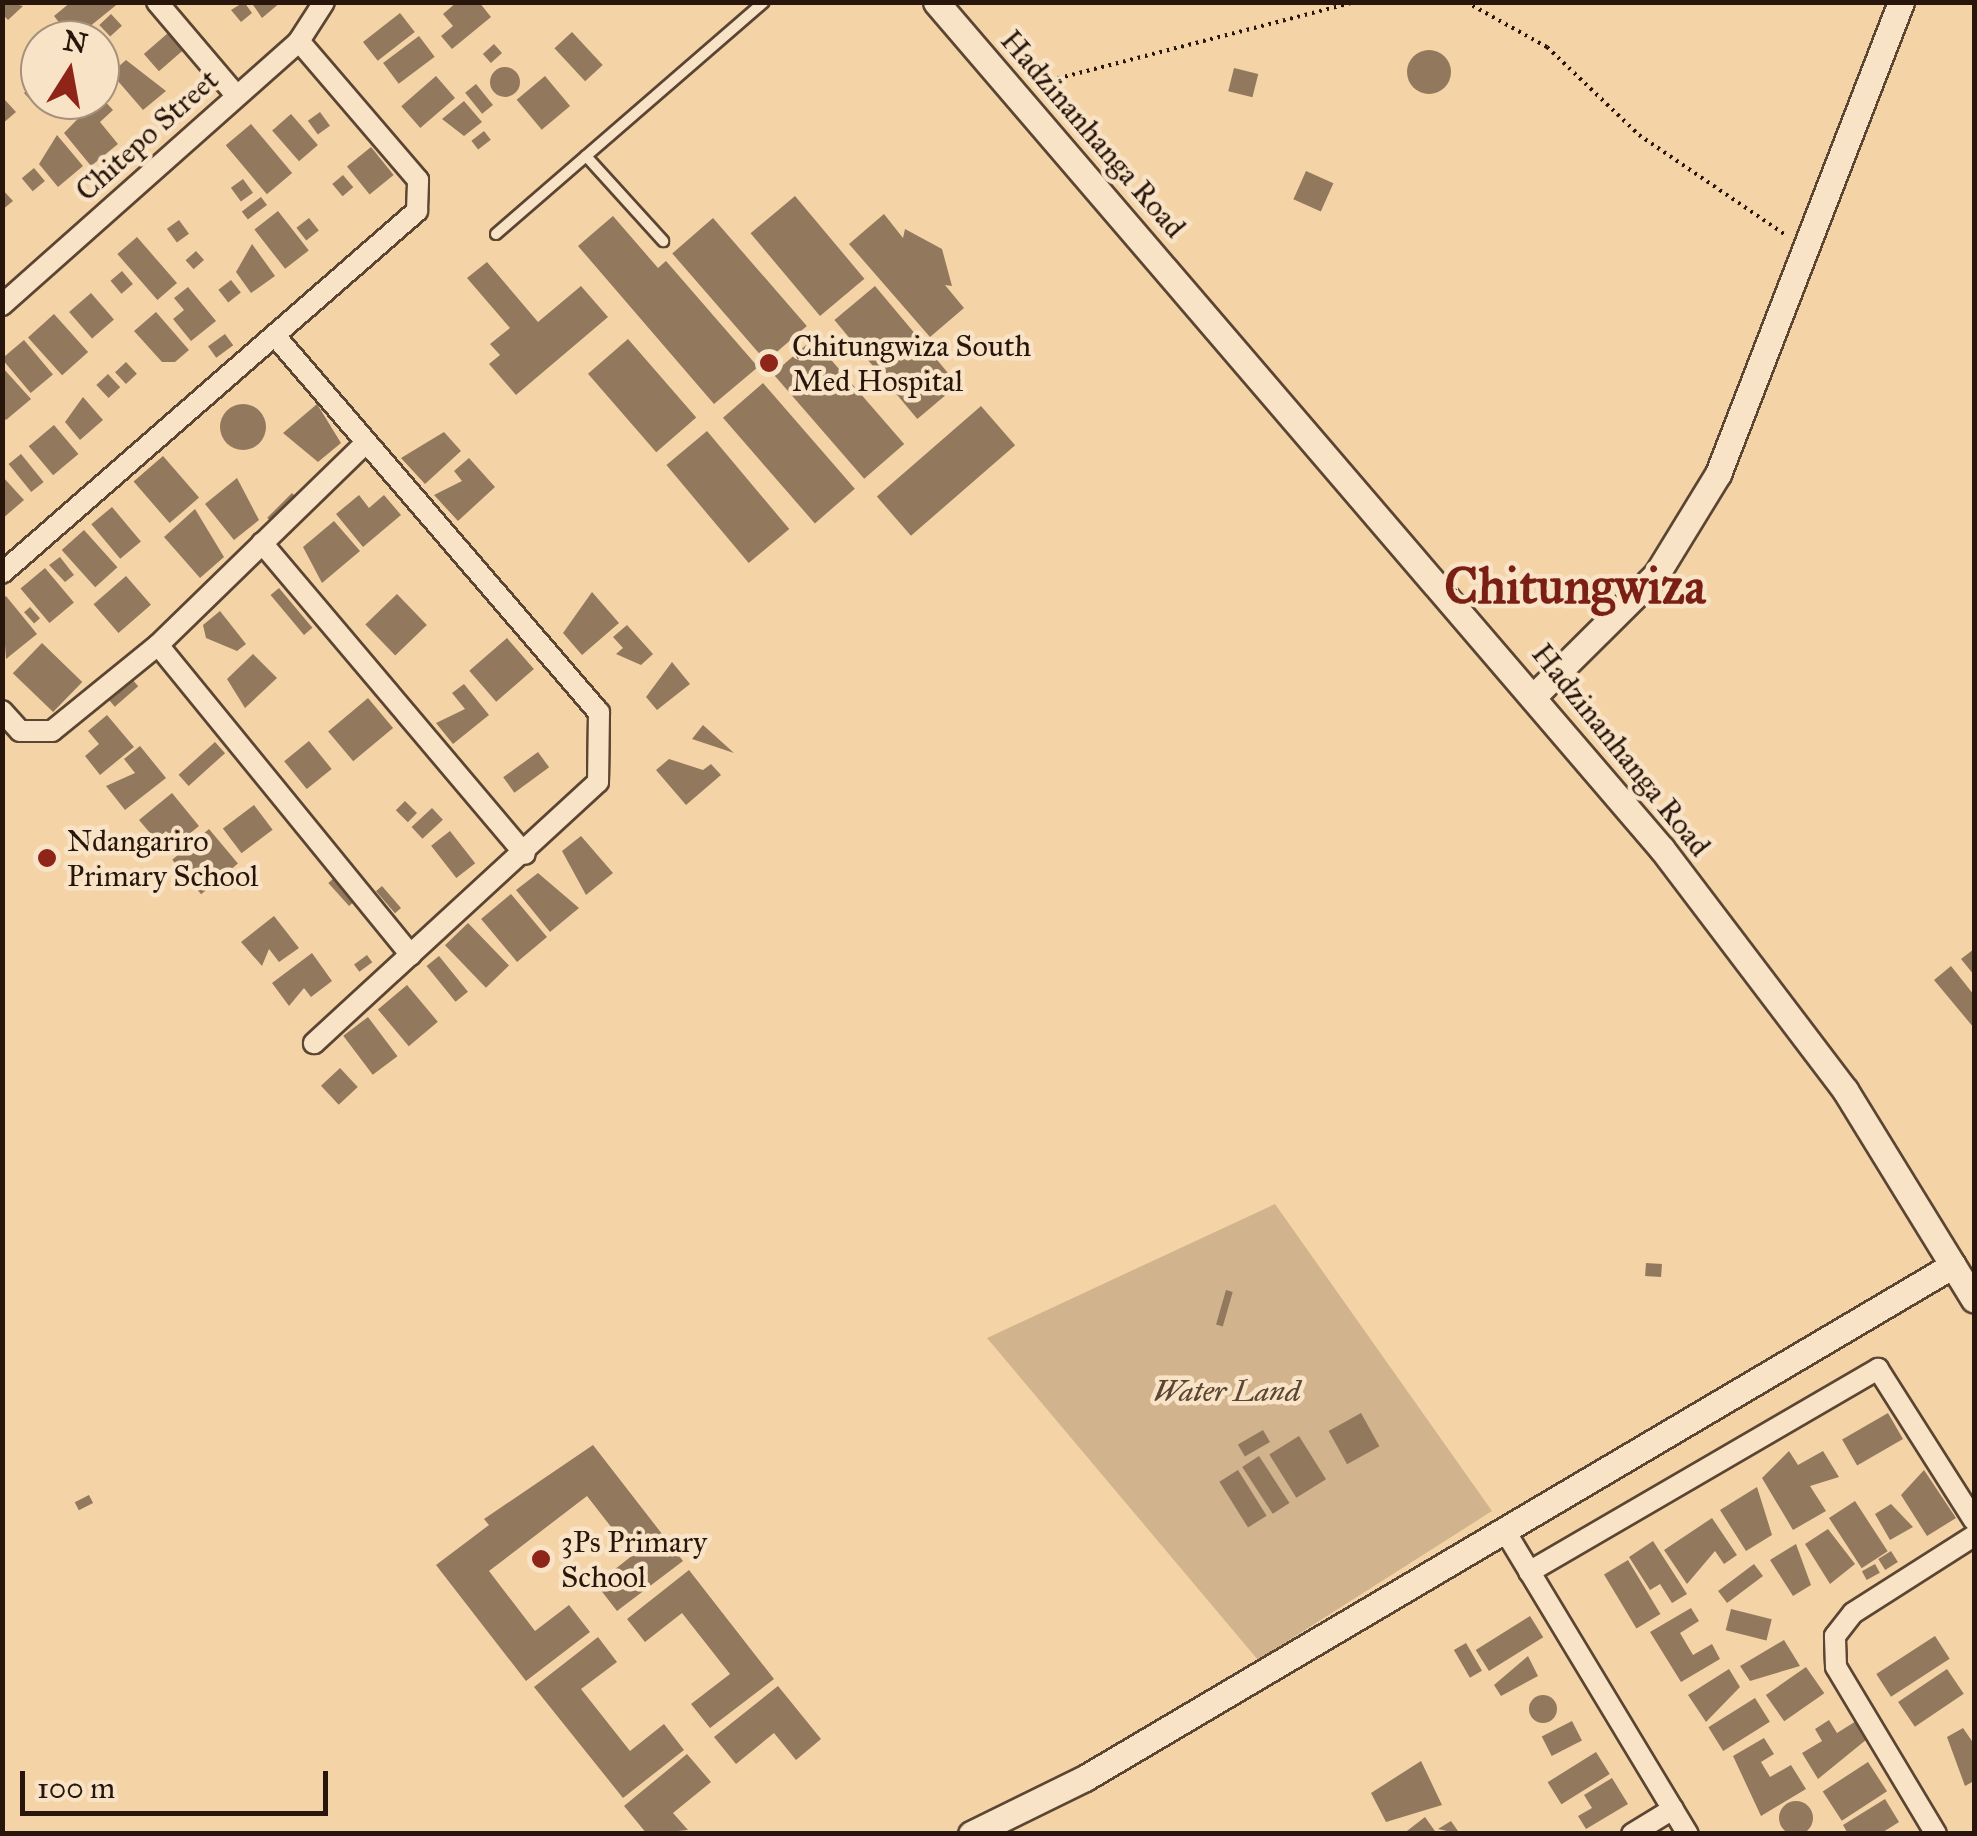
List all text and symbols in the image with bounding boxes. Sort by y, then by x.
north arrow [20,20,120,120]
text: N [60,23,90,61]
street label: Hadzinanhanga Road [993,23,1193,245]
street label: Chitepo Street [68,62,226,208]
place label: Chitungwiza South Med Hospital [792,328,1031,398]
marker: Chitungwiza South Med Hospital [756,350,782,376]
district label: Chitungwiza [1444,557,1706,617]
street label: Hadzinanhanga Road [1524,636,1718,864]
place label: Ndangariro Primary School [67,823,258,894]
marker: Ndangariro Primary School [36,847,58,869]
park label: Water Land [1153,1373,1301,1409]
place label: 3Ps Primary School [561,1524,707,1594]
marker: 3Ps Primary School [530,1548,552,1570]
scale bar [25,1751,332,1813]
text: 100 m [37,1770,115,1806]

